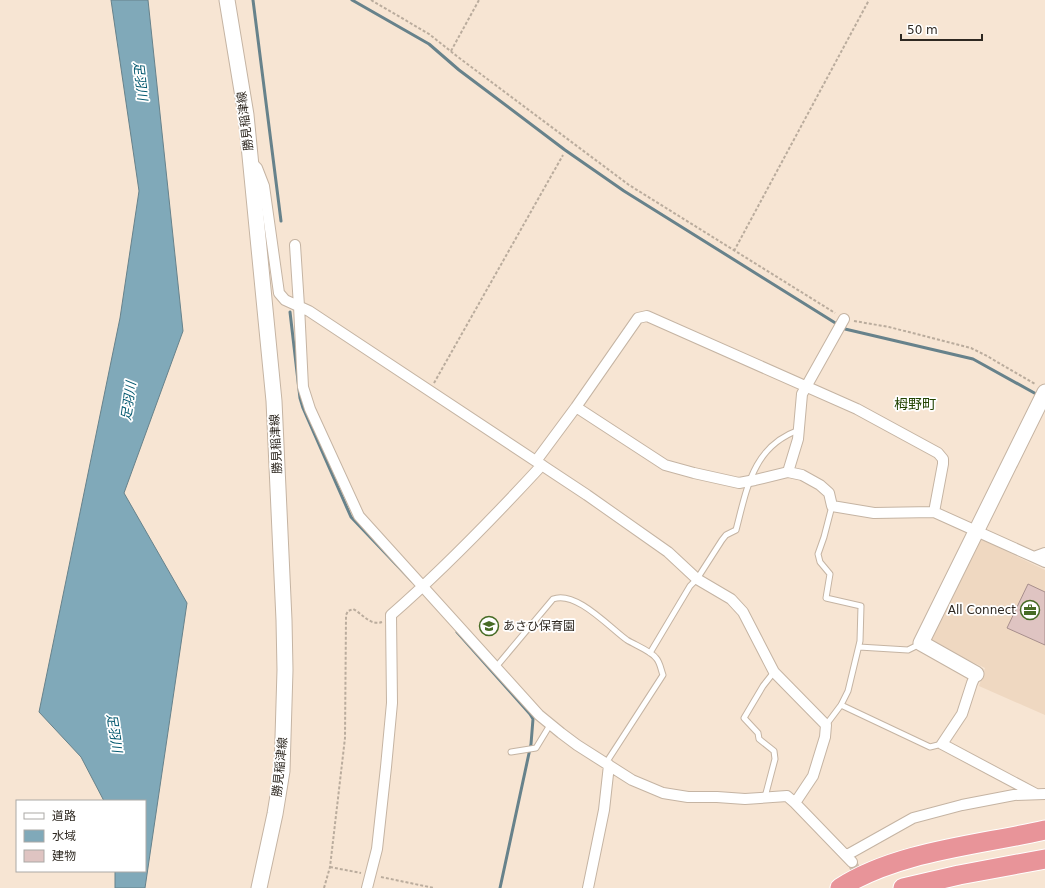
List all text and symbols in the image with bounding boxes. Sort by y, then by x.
scale bar [901,16,982,42]
text: 50 m [907,23,938,37]
water label: 足羽川 [131,61,151,103]
street label: 勝見稲津線 [234,90,256,152]
water label: 足羽川 [118,379,139,421]
district label: 栂野町 [894,396,936,412]
street label: 勝見稲津線 [267,414,285,474]
office icon: All Connect [1019,599,1041,621]
place label: All Connect [948,603,1016,617]
school or university icon: あさひ保育園 [478,615,500,637]
place label: あさひ保育園 [503,619,575,633]
water label: 足羽川 [104,713,125,755]
street label: 勝見稲津線 [270,736,290,798]
legend [16,800,146,872]
text: 道路 [52,809,76,823]
text: 水域 [52,829,76,843]
text: 建物 [52,849,76,863]

